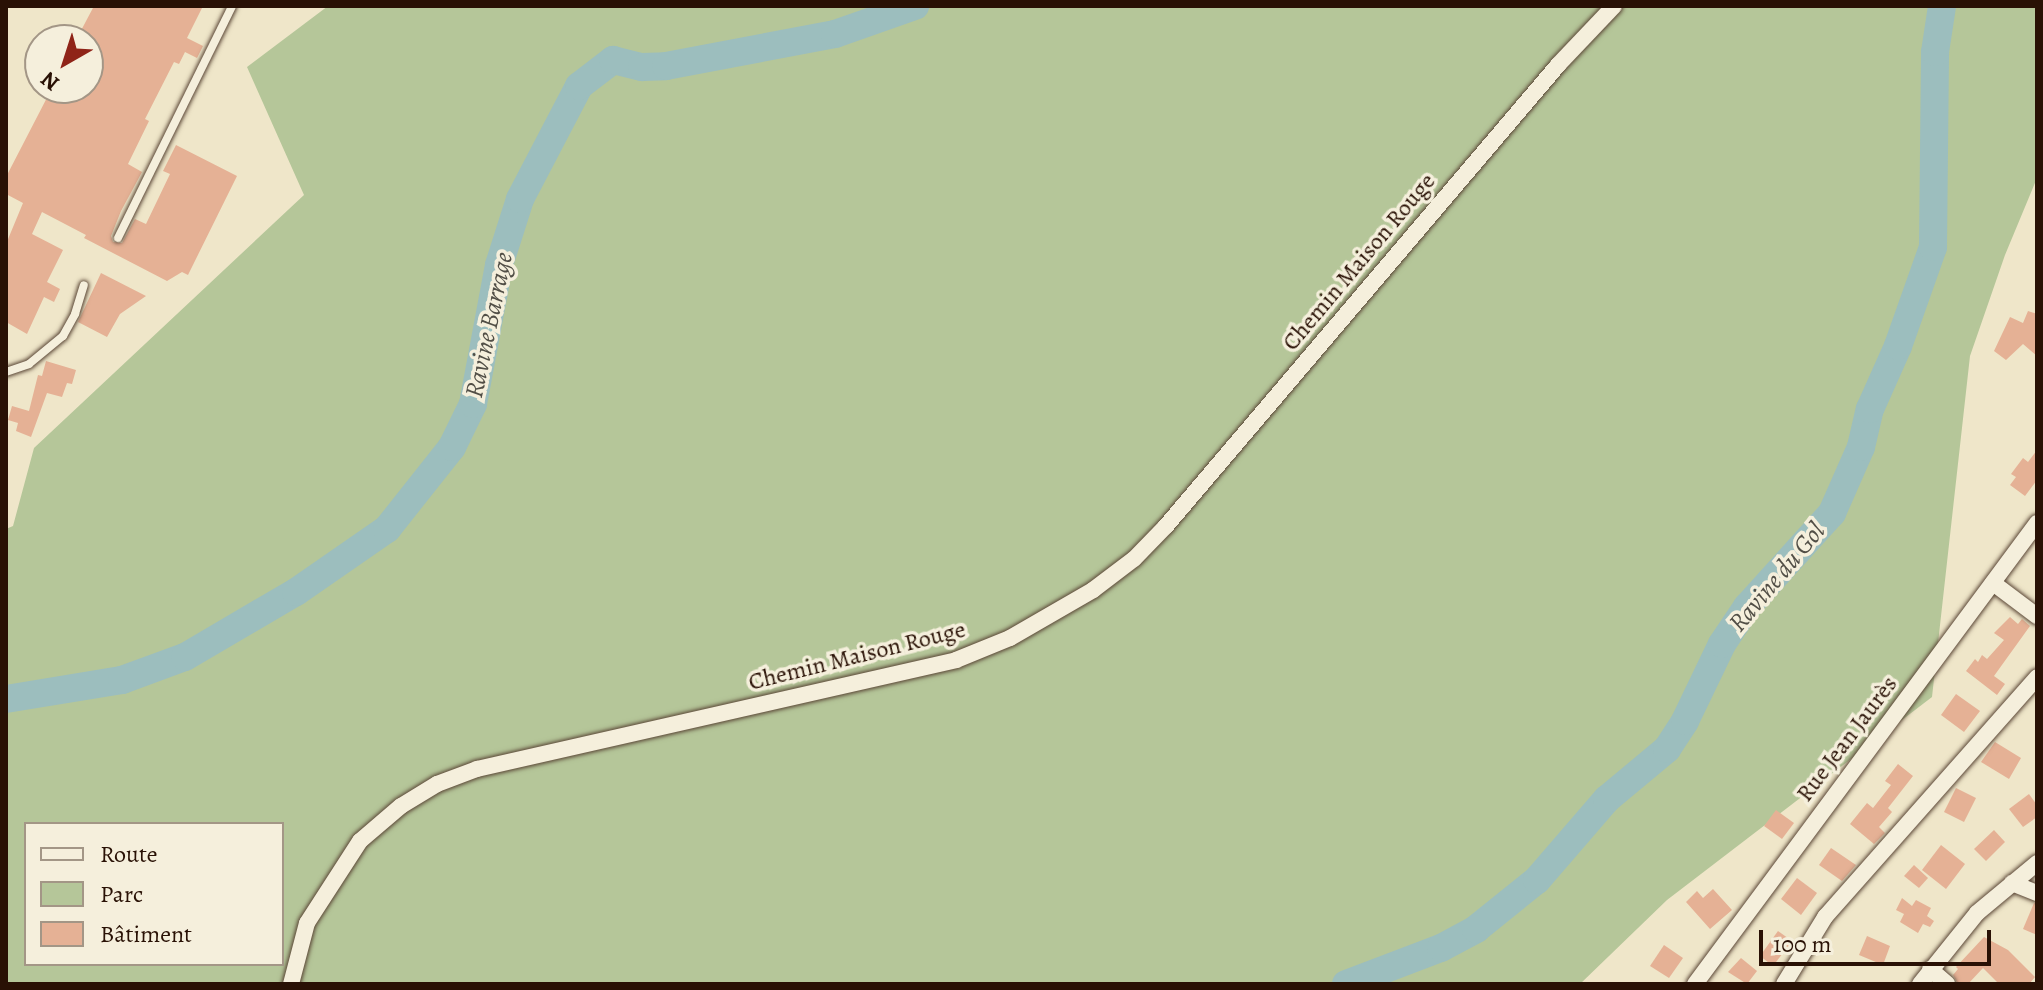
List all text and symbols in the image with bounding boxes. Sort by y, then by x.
north arrow [24,24,104,104]
text: N [34,64,66,98]
street label: Chemin Maison Rouge [1276,168,1442,356]
water label: Ravine Barrage [458,249,520,401]
water label: Ravine du Gol [1722,516,1832,638]
street label: Chemin Maison Rouge [746,615,968,697]
street label: Rue Jean Jaurès [1790,671,1904,807]
legend [24,822,284,966]
text: Route [100,838,158,870]
text: Parc [100,878,143,910]
scale bar [1763,914,1995,964]
text: Bâtiment [100,918,192,950]
text: 100 m [1773,928,1832,960]

